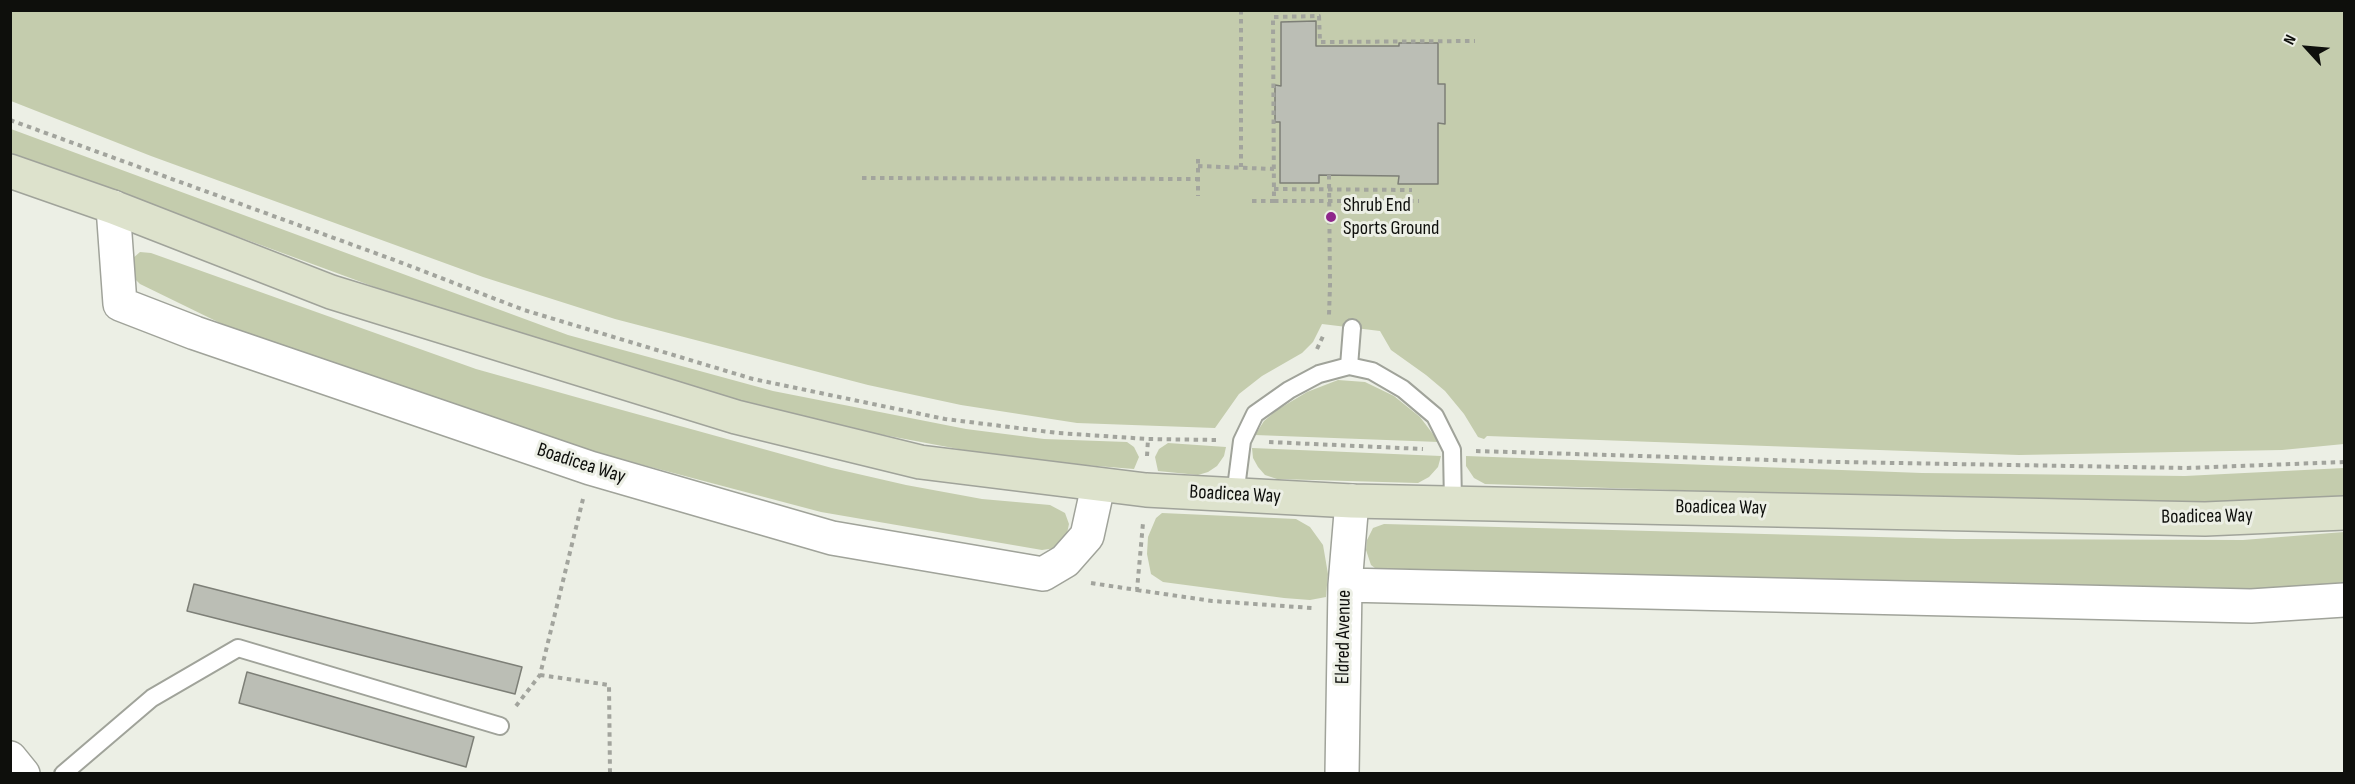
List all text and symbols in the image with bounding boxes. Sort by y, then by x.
north arrow [2277,18,2337,78]
text: N [2280,32,2301,48]
place label: Shrub End Sports Ground [1343,194,1439,241]
marker: Shrub End Sports Ground [1324,210,1338,224]
street label: Boadicea Way [534,438,628,490]
street label: Boadicea Way [1189,481,1281,509]
street label: Boadicea Way [1675,495,1767,521]
street label: Boadicea Way [2161,504,2253,530]
street label: Eldred Avenue [1331,590,1357,684]

